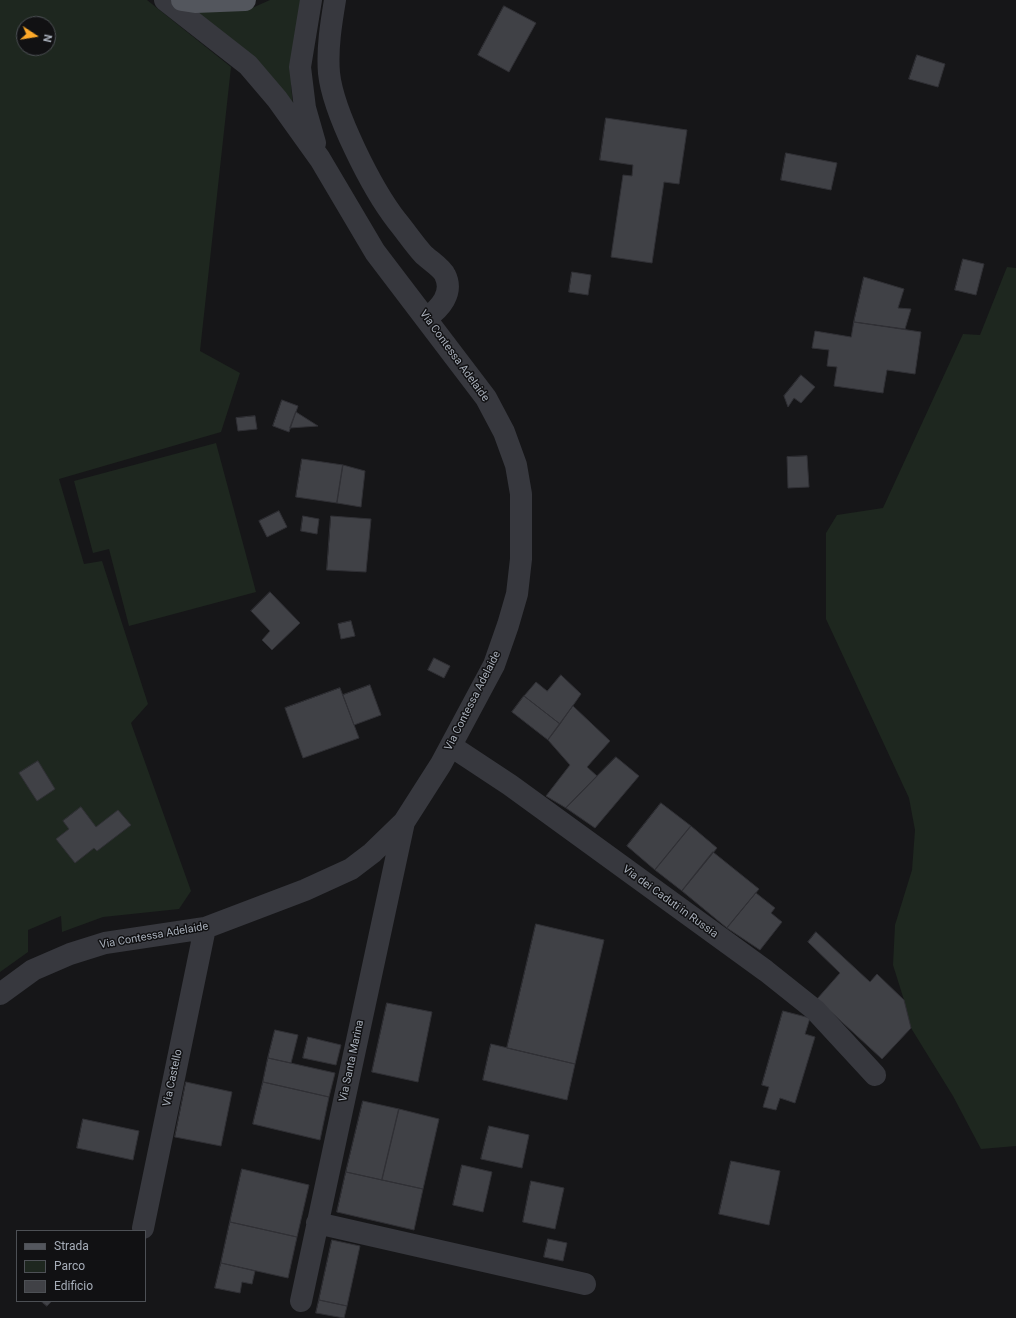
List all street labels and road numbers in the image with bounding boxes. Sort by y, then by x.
street label: Via Contessa Adelaide [416,308,492,404]
street label: Via Contessa Adelaide [442,649,504,753]
street label: Via dei Caduti in Russia [620,863,720,941]
street label: Via Contessa Adelaide [99,920,209,952]
street label: Via Santa Marina [337,1019,367,1103]
street label: Via Castello [160,1048,186,1108]

